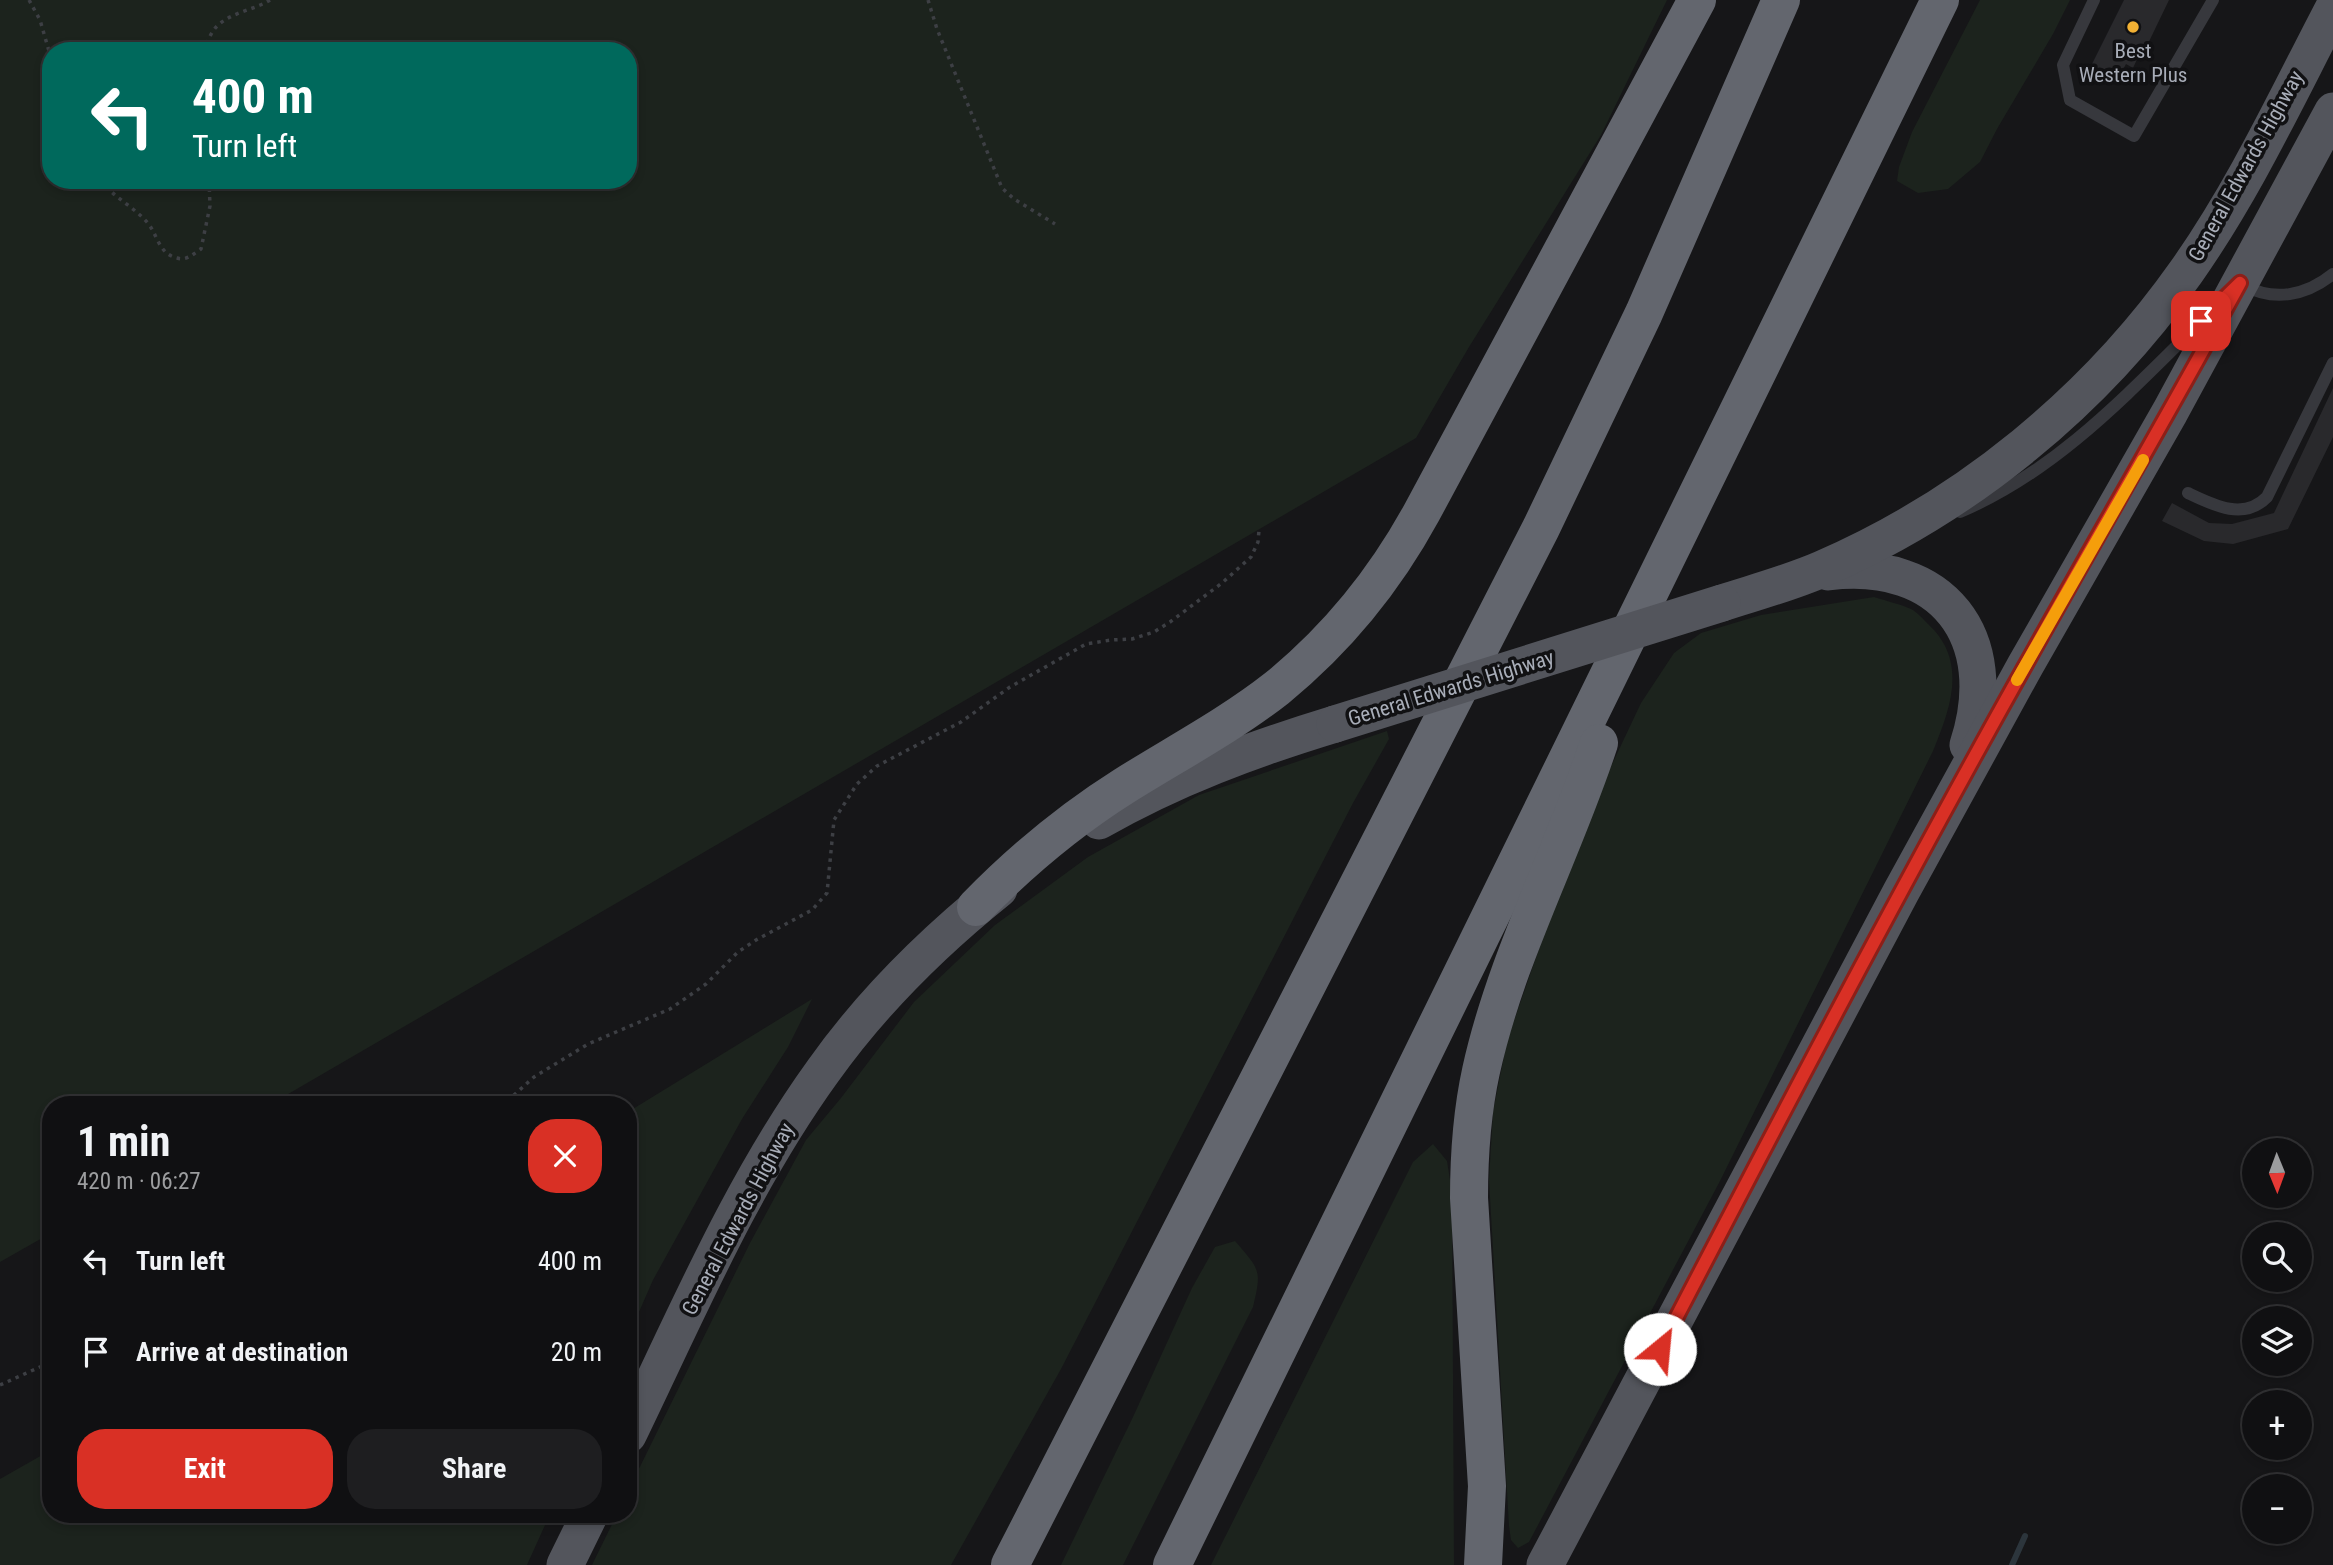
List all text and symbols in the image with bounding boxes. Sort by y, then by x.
marker: Best Western Plus [2125,19,2141,35]
place label: Best Western Plus [2079,39,2187,87]
street label: General Edwards Highway [2184,66,2308,265]
text: 400 m [192,68,314,125]
icon: left [77,70,168,161]
text: Turn left [192,127,297,165]
pin [2171,291,2231,351]
icon: arrive [2182,302,2220,340]
street label: General Edwards Highway [1345,645,1557,731]
text: 1 min [77,1117,170,1166]
button: close [528,1119,602,1193]
street label: General Edwards Highway [677,1119,799,1319]
north arrow [2242,1138,2312,1208]
map controls [2242,1138,2312,1544]
text: 420 m · 06:27 [77,1168,201,1195]
button: search [2242,1222,2312,1292]
icon: left [77,1242,115,1280]
text: Turn left [136,1246,225,1276]
text: 400 m [538,1246,602,1276]
button: layers [2242,1306,2312,1376]
position arrow [1623,1312,1697,1386]
icon: arrive [77,1333,115,1371]
text: Arrive at destination [136,1337,348,1367]
text: 20 m [551,1337,602,1367]
button: + [2242,1390,2312,1460]
button: Exit [77,1429,333,1509]
button: Share [347,1429,602,1509]
button: − [2242,1474,2312,1544]

